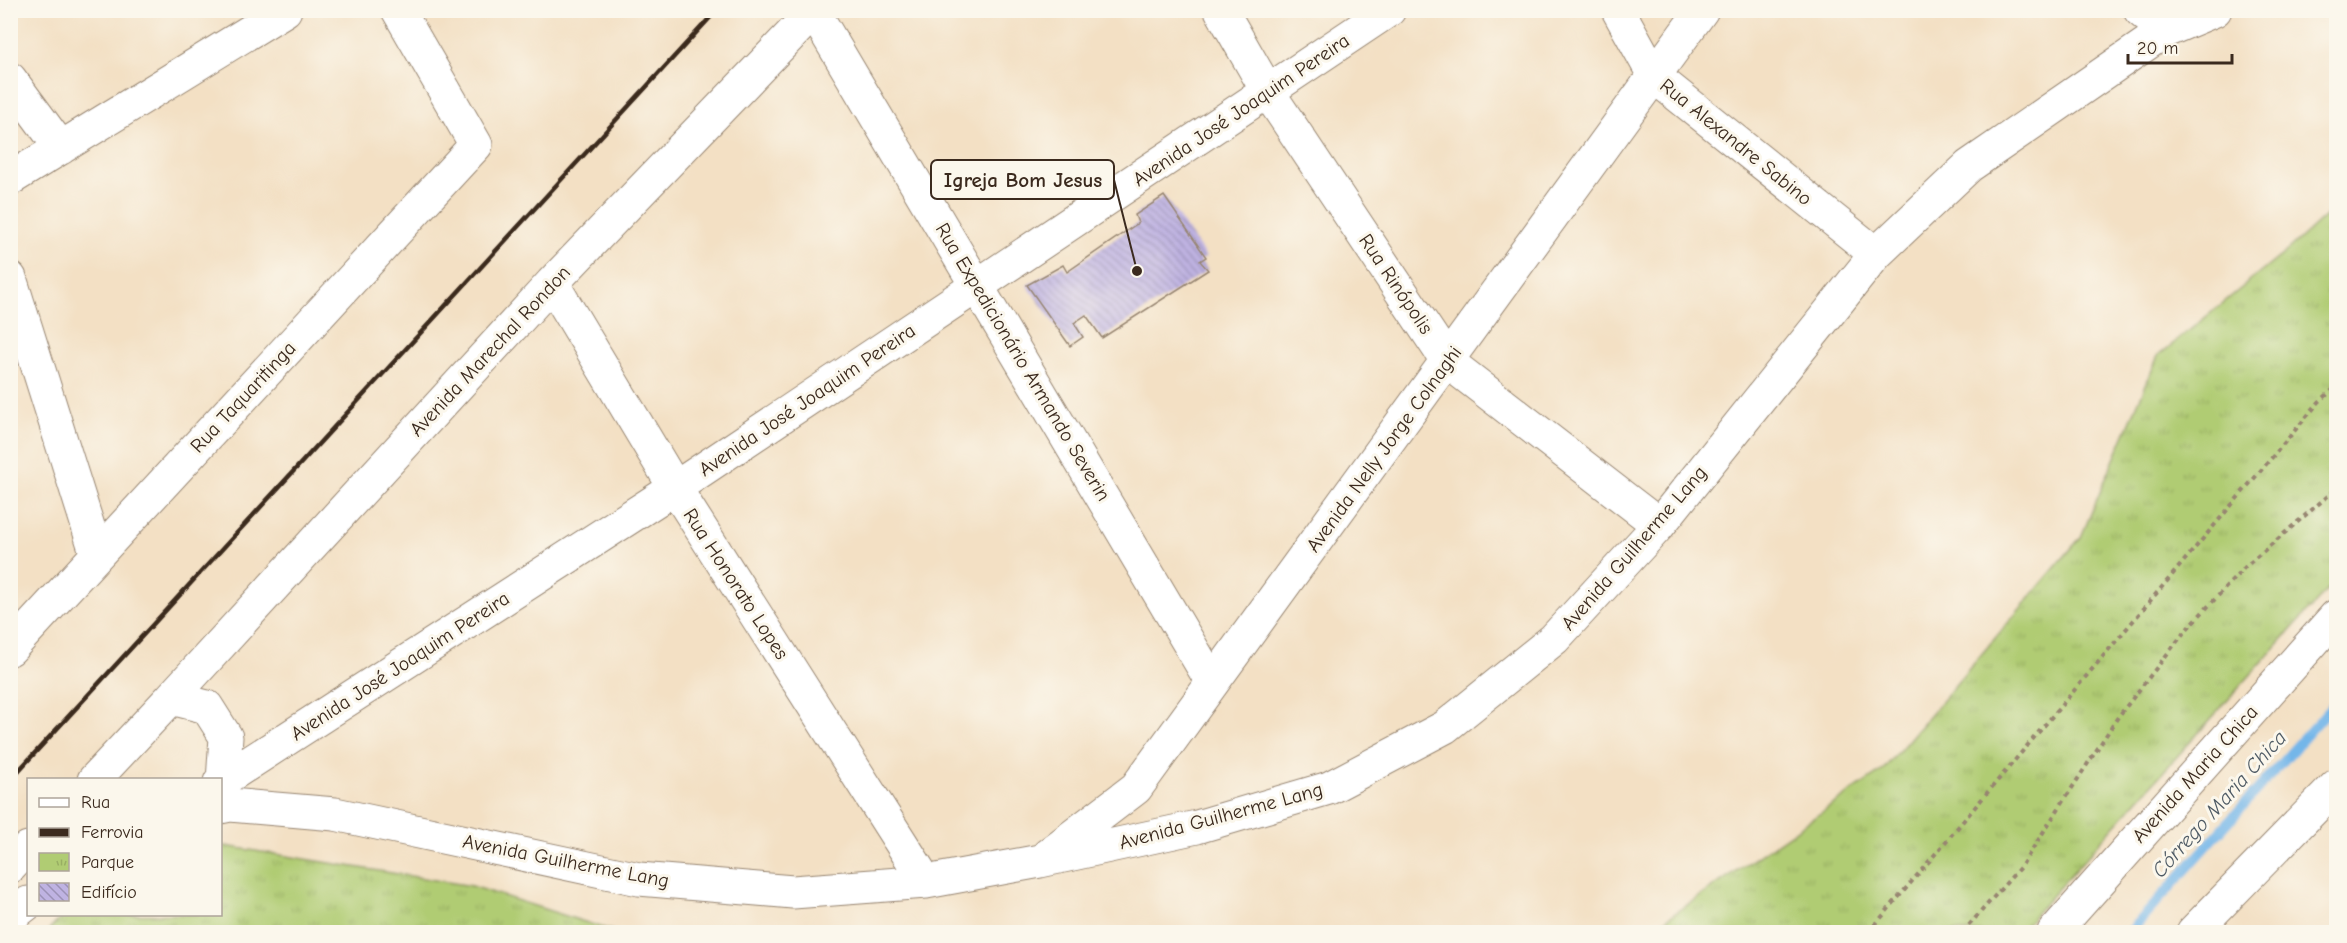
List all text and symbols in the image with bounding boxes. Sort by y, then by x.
scale bar [2128,27,2232,65]
street label: Avenida José Joaquim Pereira [1128,29,1354,191]
text: 20 m [2137,38,2178,59]
street label: Rua Alexandre Sabino [1655,74,1817,210]
callout: Igreja Bom Jesus [931,160,1114,199]
text: Igreja Bom Jesus [944,168,1102,192]
street label: Rua Expedicionário Armando Severin [931,219,1115,505]
street label: Rua Rinópolis [1354,230,1438,338]
street label: Avenida Marechal Rondon [405,261,575,441]
street label: Avenida José Joaquim Pereira [694,319,920,481]
street label: Rua Taquaritinga [186,337,300,457]
street label: Avenida Nelly Jorge Colnaghi [1301,341,1467,557]
street label: Avenida Guilherme Lang [1556,461,1712,635]
street label: Rua Honorato Lopes [679,504,793,664]
street label: Avenida José Joaquim Pereira [286,587,514,745]
street label: Avenida Maria Chica [2127,701,2263,847]
water label: Córrego Maria Chica [2147,726,2291,882]
legend [27,778,222,916]
street label: Avenida Guilherme Lang [1117,778,1325,854]
text: Rua [81,792,110,813]
text: Ferrovia [81,822,144,843]
street label: Avenida Guilherme Lang [461,830,671,892]
text: Parque [81,852,134,873]
text: Edifício [81,882,137,903]

